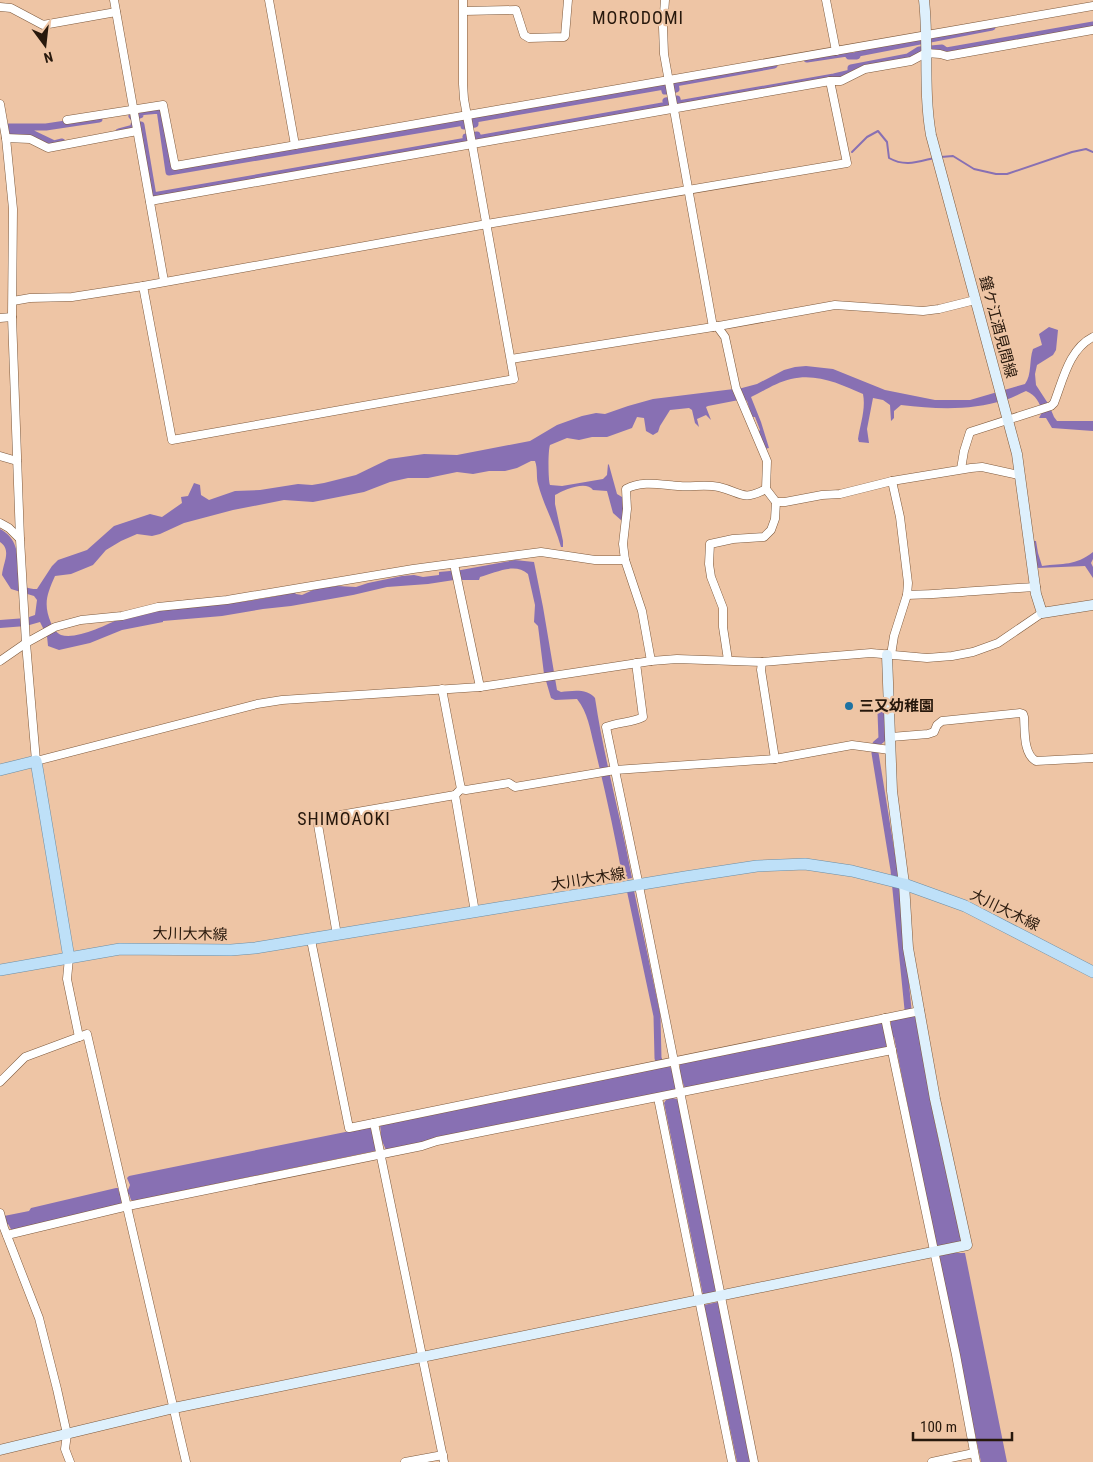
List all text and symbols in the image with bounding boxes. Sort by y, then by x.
district label: MORODOMI [592,7,684,28]
north arrow [20,20,70,70]
text: N [42,49,55,66]
street label: 鐘ケ江酒見間線 [976,274,1020,380]
place label: 三又幼稚園 [859,697,934,715]
marker: 三又幼稚園 [843,700,855,712]
district label: SHIMOAOKI [297,808,391,829]
street label: 大川大木線 [550,864,626,894]
street label: 大川大木線 [967,885,1043,935]
street label: 大川大木線 [152,924,228,944]
scale bar [913,1410,1012,1442]
text: 100 m [920,1418,957,1436]

